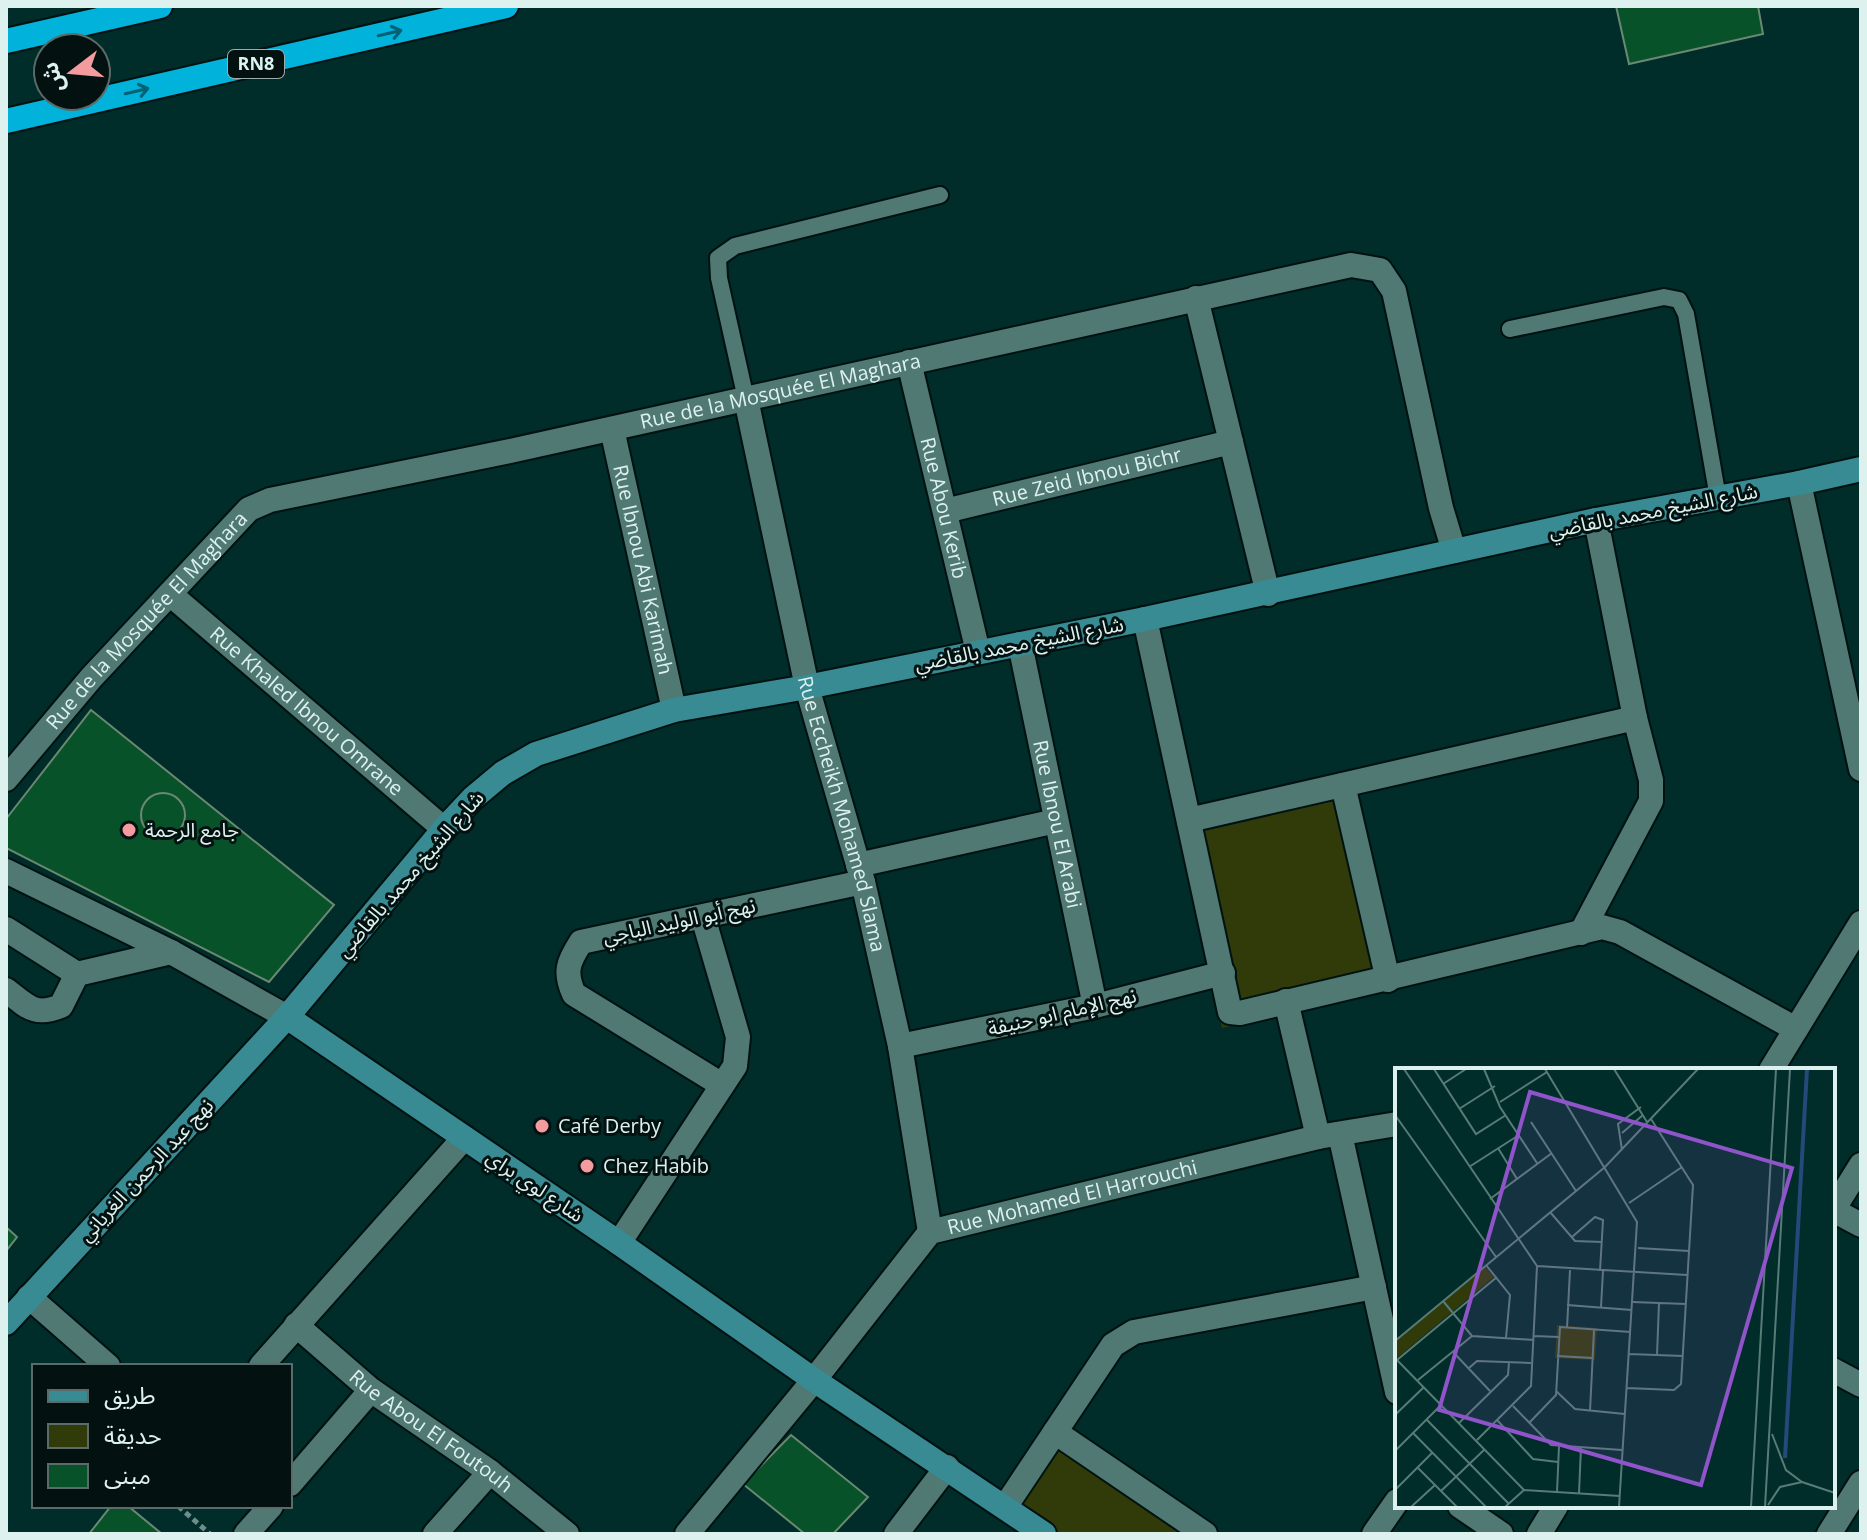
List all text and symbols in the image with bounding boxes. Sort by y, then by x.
one-way arrow [377,25,403,40]
north arrow [32,32,112,112]
road number: RN8 [228,50,284,78]
text: ش [33,59,70,96]
one-way arrow [123,83,149,98]
street label: Rue de la Mosquée El Maghara [637,347,923,435]
street label: Rue Abou Kerib [914,434,974,581]
street label: Rue Zeid Ibnou Bichr [989,440,1184,512]
street label: Rue Ibnou Abi Karimah [607,462,680,677]
street label: شارع الشيخ محمد بالقاضي [1546,477,1760,547]
street label: Rue de la Mosquée El Maghara [39,505,253,735]
street label: شارع الشيخ محمد بالقاضي [912,610,1126,680]
street label: Rue Khaled Ibnou Omrane [204,620,409,801]
street label: Rue Eccheikh Mohamed Slama [792,673,892,955]
street label: Rue Ibnou El Arabi [1027,737,1088,911]
street label: شارع الشيخ محمد بالقاضي [330,785,491,964]
place label: جامع الرحمة [145,816,239,845]
marker: جامع الرحمة [120,821,138,839]
street label: نهج أبو الوليد الباجي [600,891,758,952]
street label: نهج الإمام ابو حنيفة [985,981,1139,1044]
inset map [1395,1068,1835,1508]
street label: نهج عبد الرحمن الغرياني [72,1092,221,1249]
place label: Café Derby [558,1112,662,1139]
marker: Café Derby [533,1117,551,1135]
street label: شارع لوي براي [480,1143,589,1230]
place label: Chez Habib [603,1152,709,1179]
street label: Rue Mohamed El Harrouchi [944,1153,1200,1240]
marker: Chez Habib [578,1157,596,1175]
street label: Rue Abou El Foutouh [344,1363,519,1498]
legend [32,1364,292,1508]
text: طريق [104,1378,156,1411]
text: حديقة [104,1418,162,1451]
text: مبنى [104,1458,151,1491]

